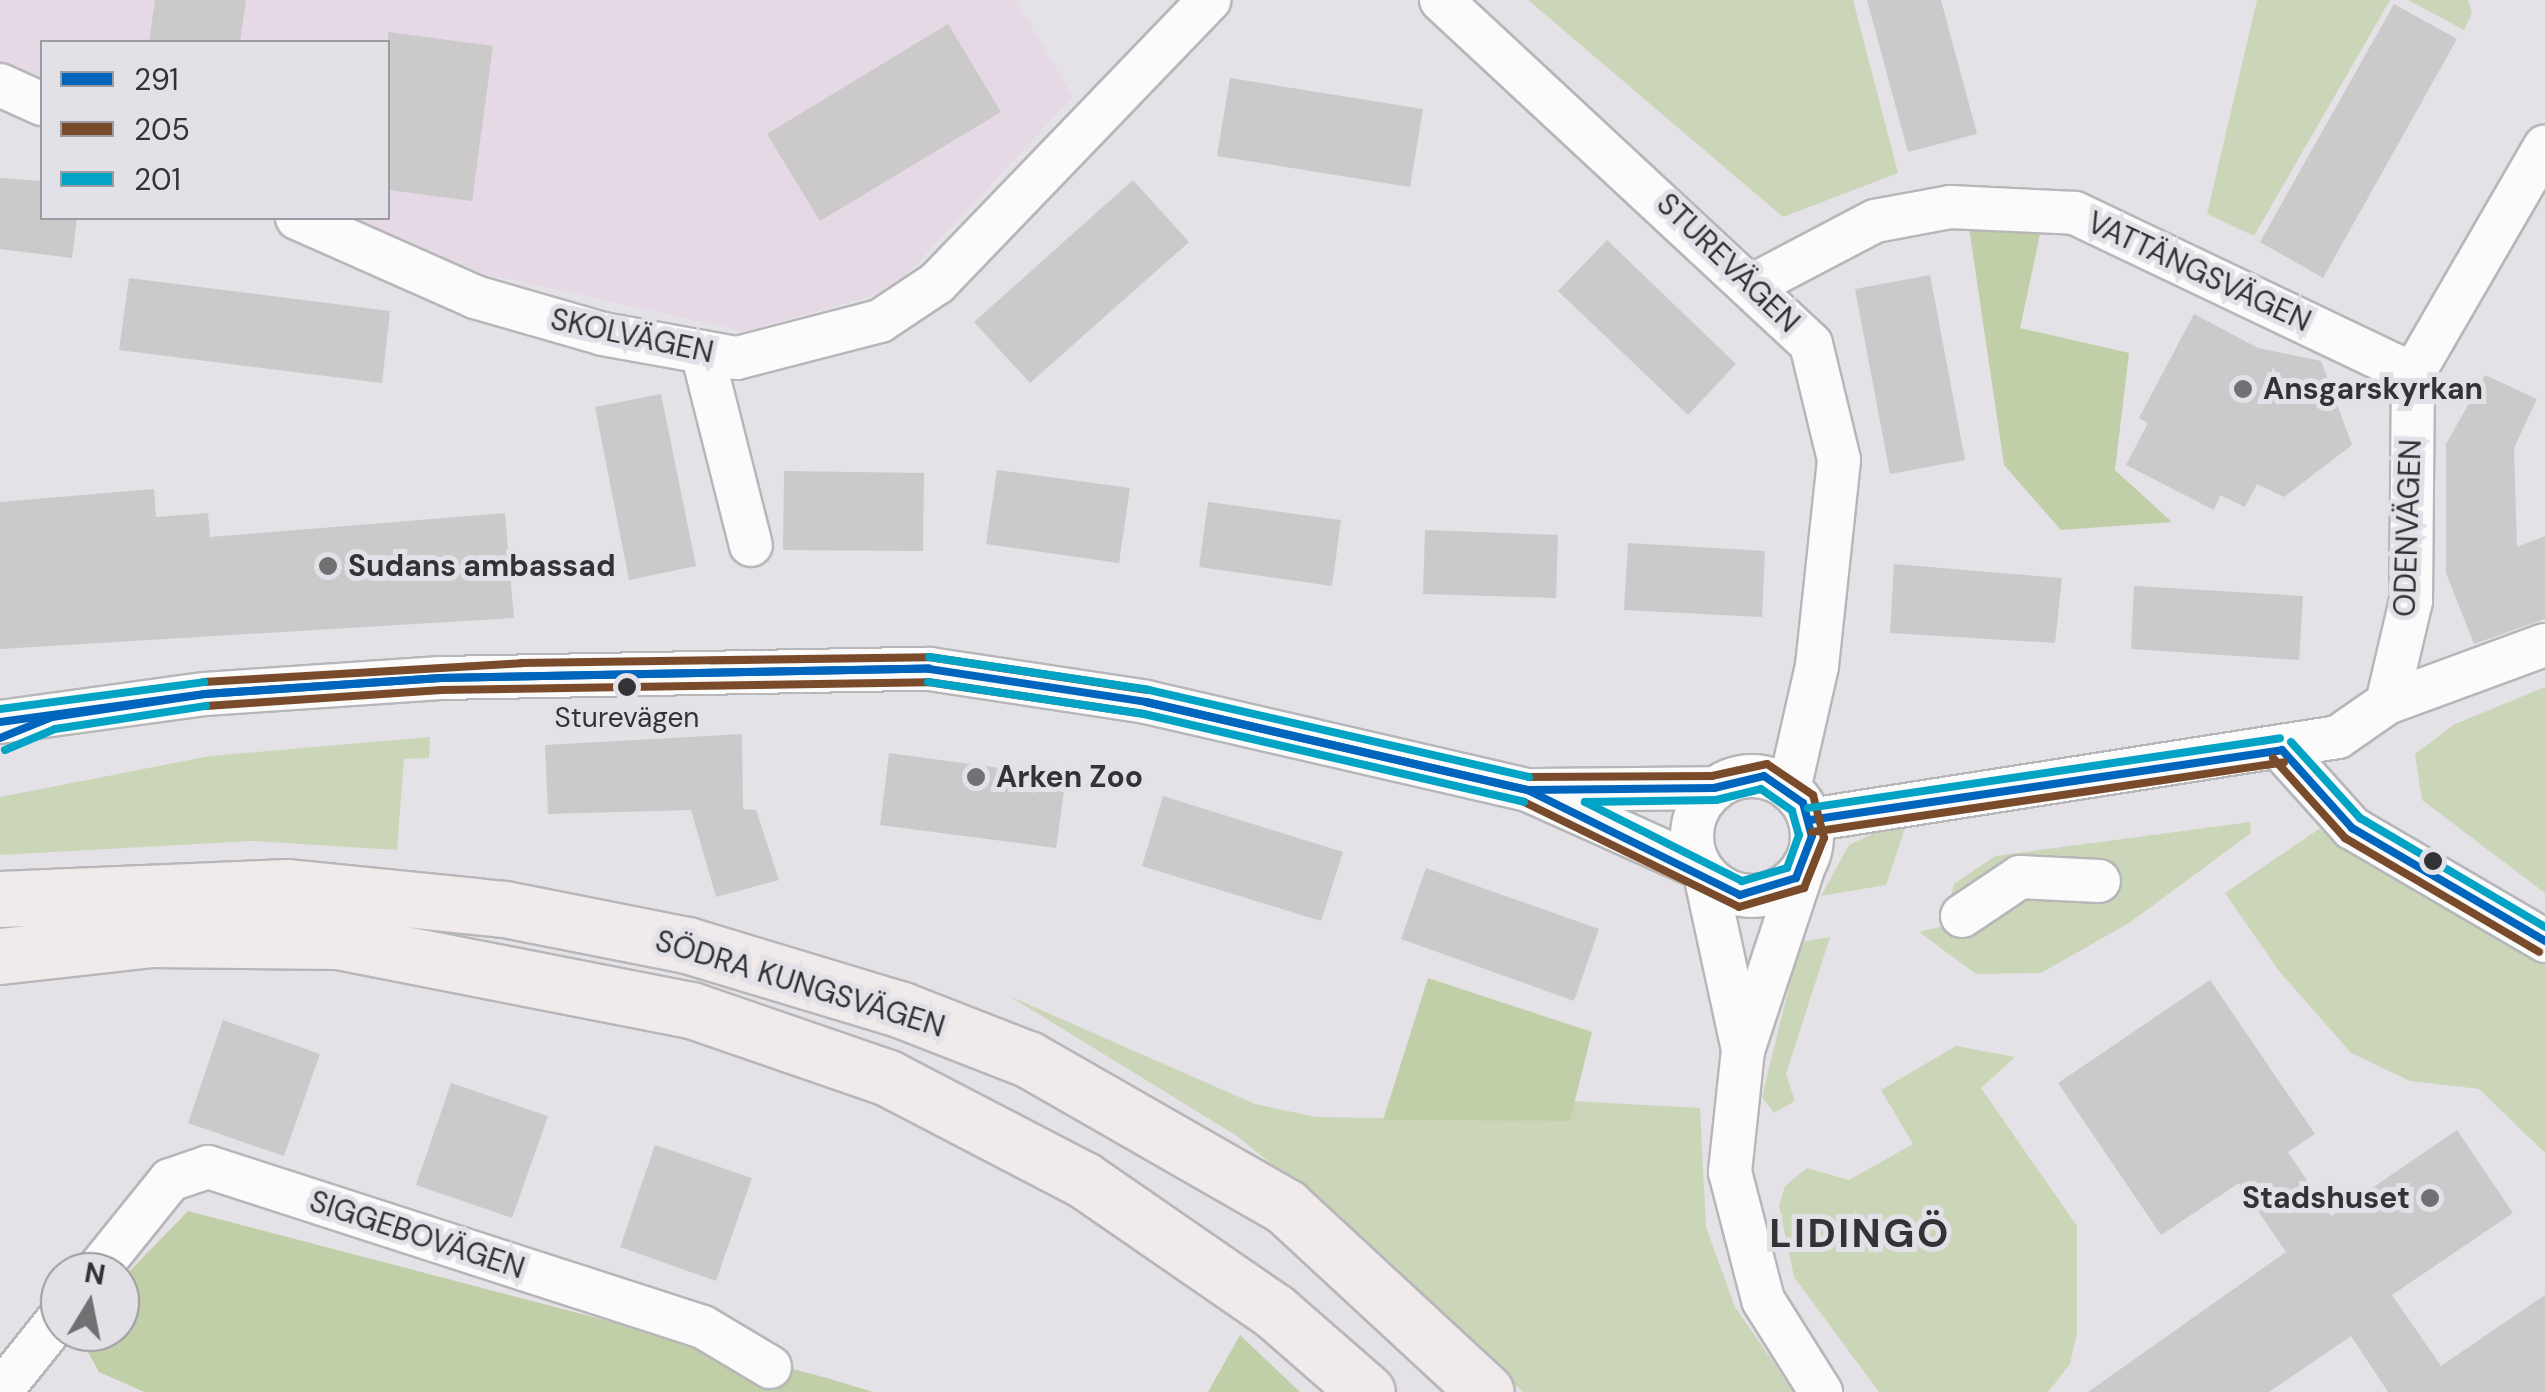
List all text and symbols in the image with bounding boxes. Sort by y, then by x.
legend [40,40,390,220]
text: 291 [134,60,179,99]
text: 205 [134,110,190,149]
text: 201 [134,160,181,199]
street label: STUREVÄGEN [1649,186,1807,340]
street label: VATTÄNGSVÄGEN [2082,204,2316,340]
street label: SKOLVÄGEN [547,301,717,371]
place label: Ansgarskyrkan [2263,371,2483,407]
marker: Ansgarskyrkan [2232,378,2254,400]
street label: ODENVÄGEN [2387,439,2429,617]
place label: Sudans ambassad [348,548,616,584]
marker: Sudans ambassad [317,555,339,577]
marker: Sturevägen [617,677,637,697]
place label: Sturevägen [555,701,699,735]
place label: Arken Zoo [996,759,1143,795]
marker: Arken Zoo [965,766,987,788]
unlabelled marker [2423,851,2443,871]
street label: SÖDRA KUNGSVÄGEN [651,923,949,1045]
place label: Stadshuset [2242,1180,2410,1216]
street label: SIGGEBOVÄGEN [305,1183,529,1287]
marker: Stadshuset [2419,1187,2441,1209]
district label: LIDINGÖ [1769,1209,1951,1257]
north arrow [40,1252,140,1352]
text: N [82,1254,108,1294]

